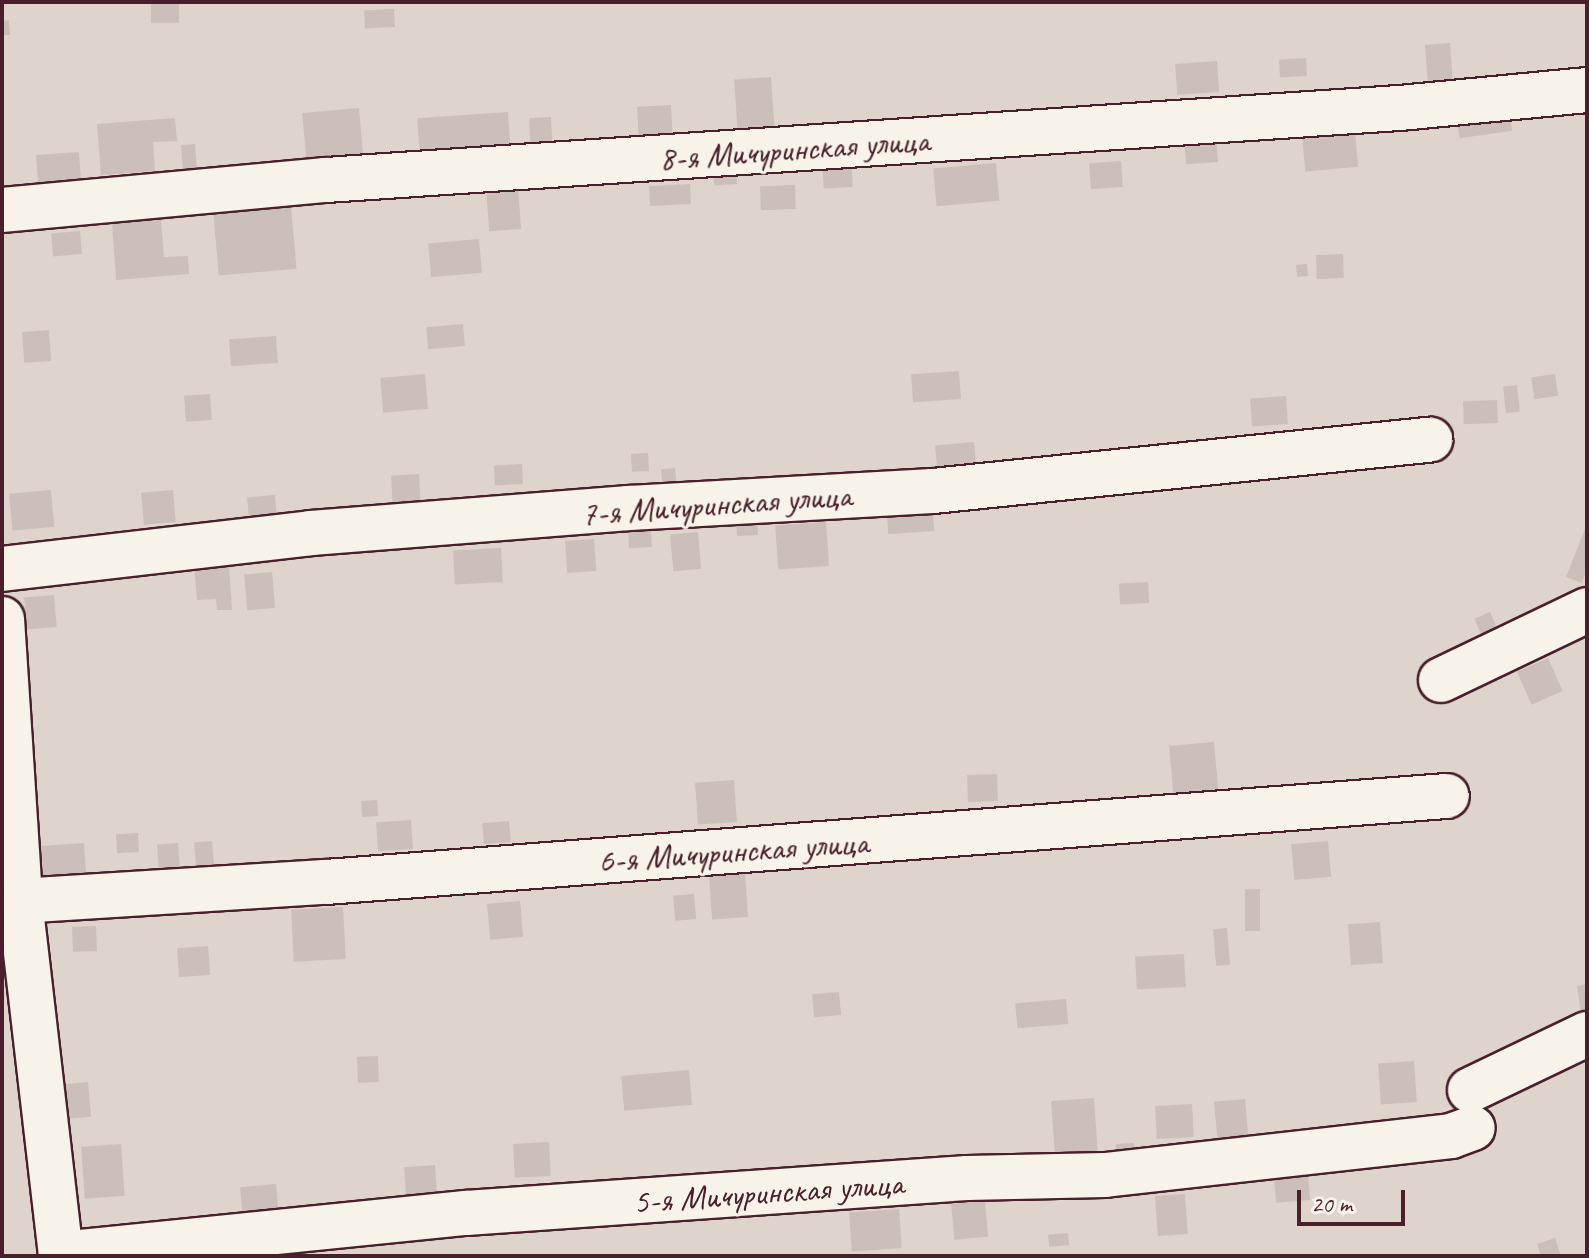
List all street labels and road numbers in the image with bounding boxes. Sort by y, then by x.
street label: 8-я Мичуринская улица [659,119,929,179]
street label: 7-я Мичуринская улица [581,474,851,534]
street label: 6-я Мичуринская улица [598,821,868,881]
street label: 5-я Мичуринская улица [633,1162,903,1222]

